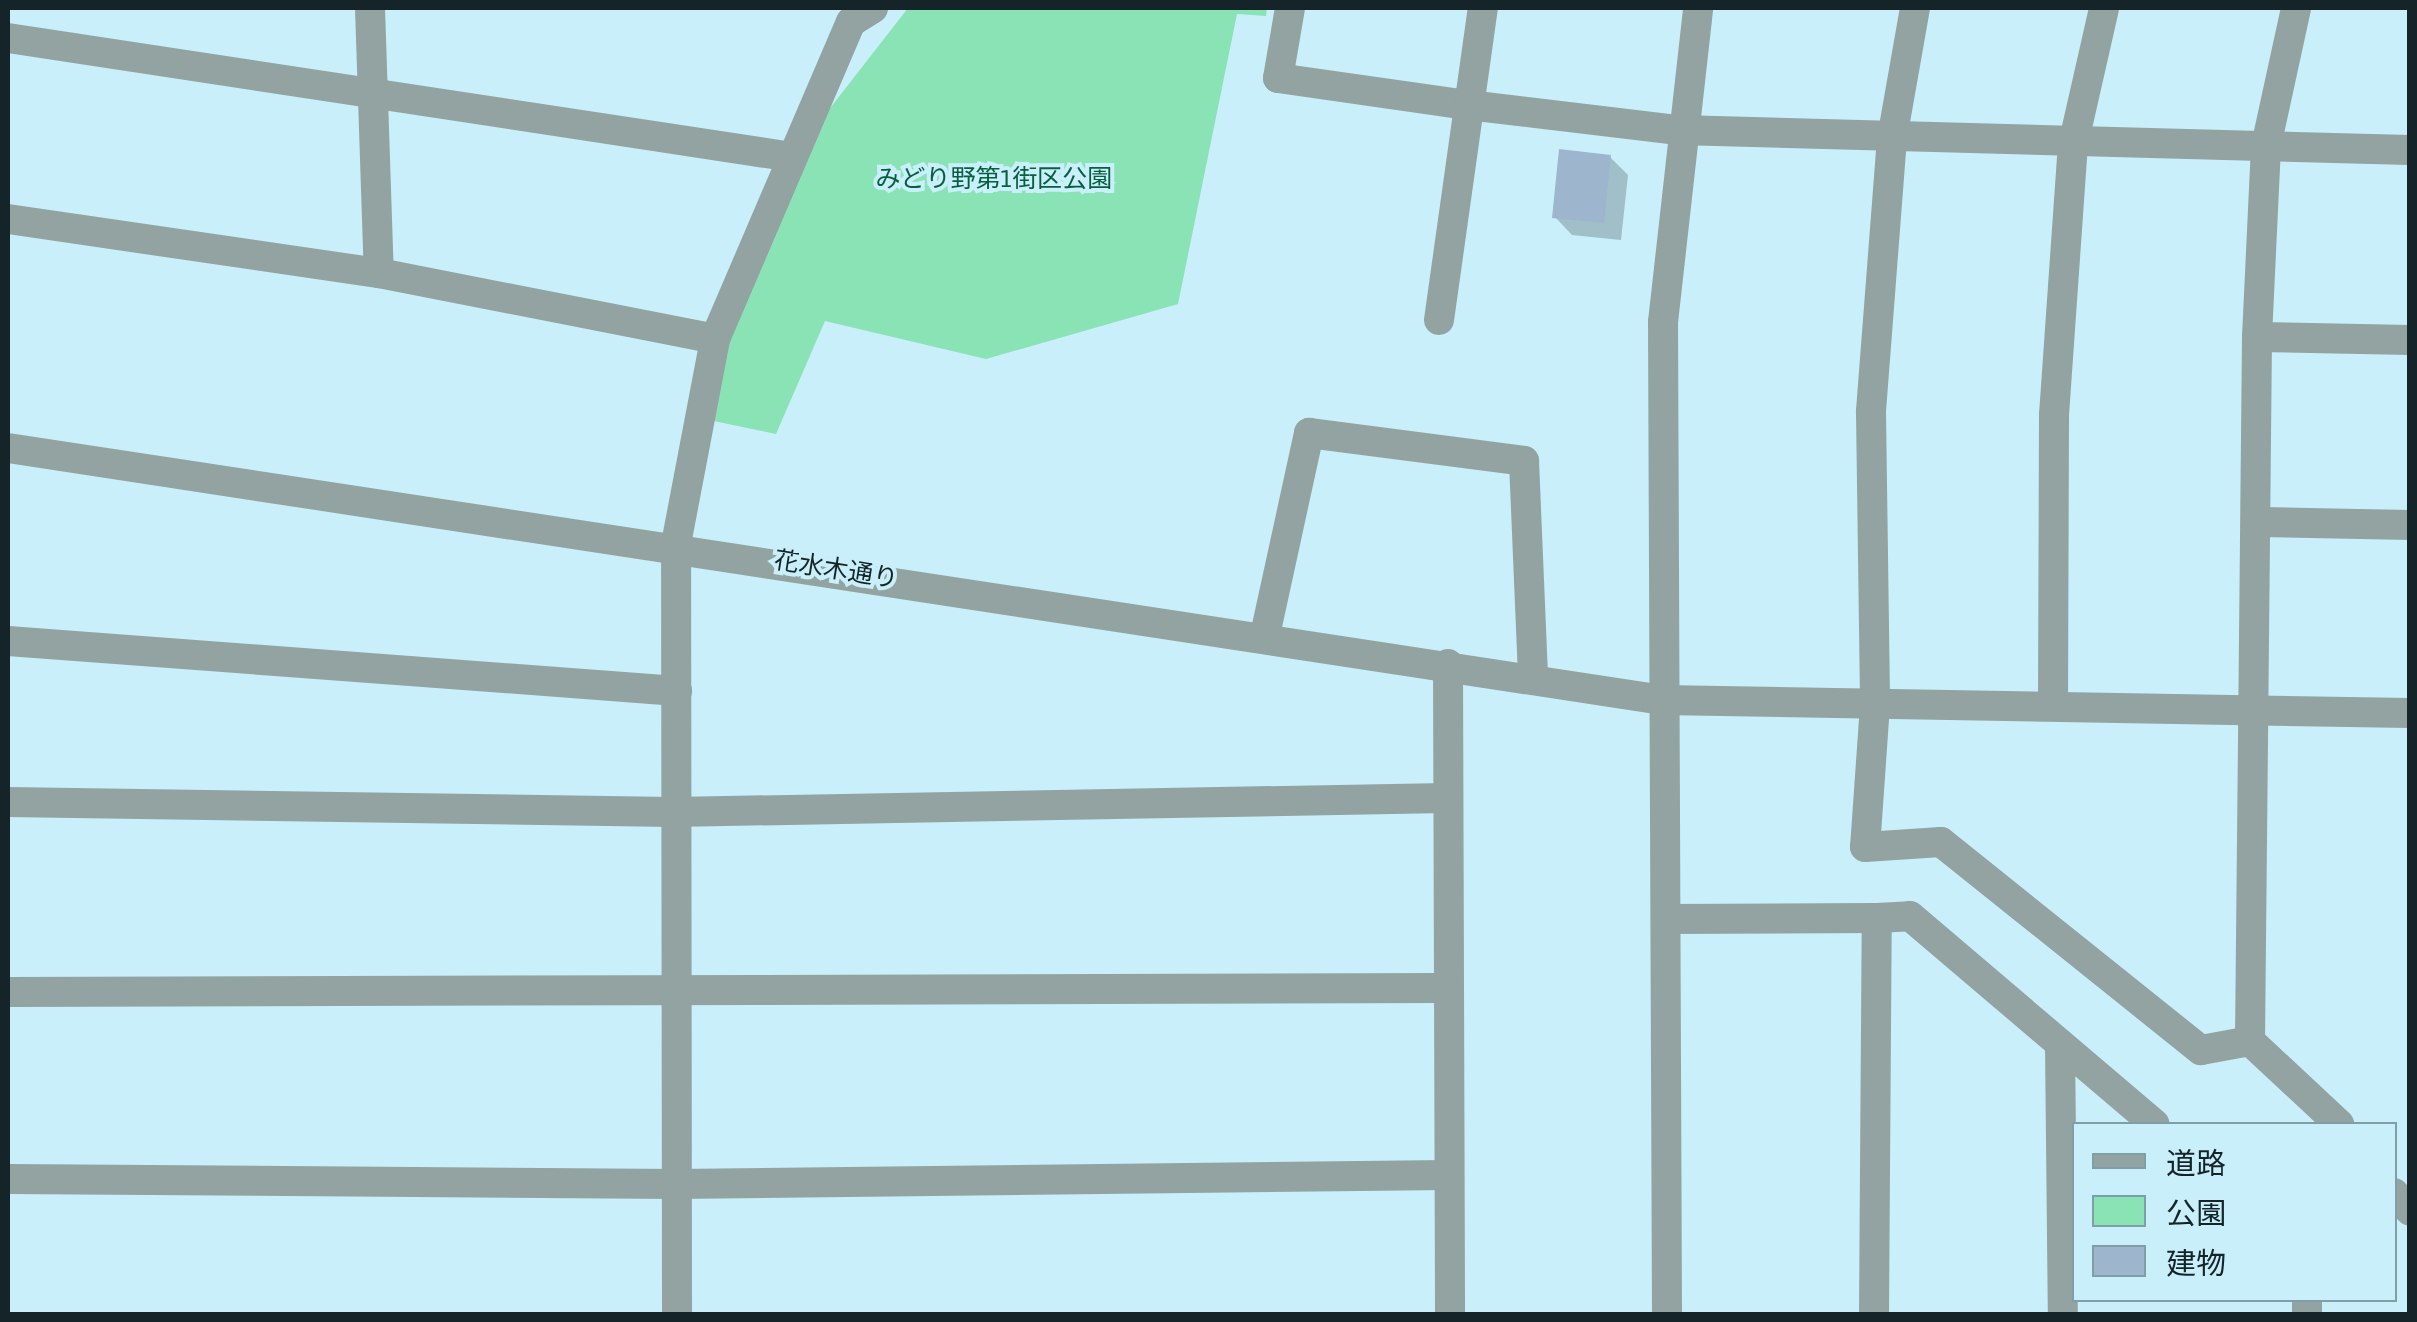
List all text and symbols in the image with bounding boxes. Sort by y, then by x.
park label: みどり野第1街区公園 [876,163,1112,193]
street label: 花水木通り [772,544,900,594]
legend [2072,1122,2397,1302]
text: 道路 [2166,1146,2226,1180]
text: 公園 [2166,1196,2226,1230]
text: 建物 [2166,1246,2226,1280]

